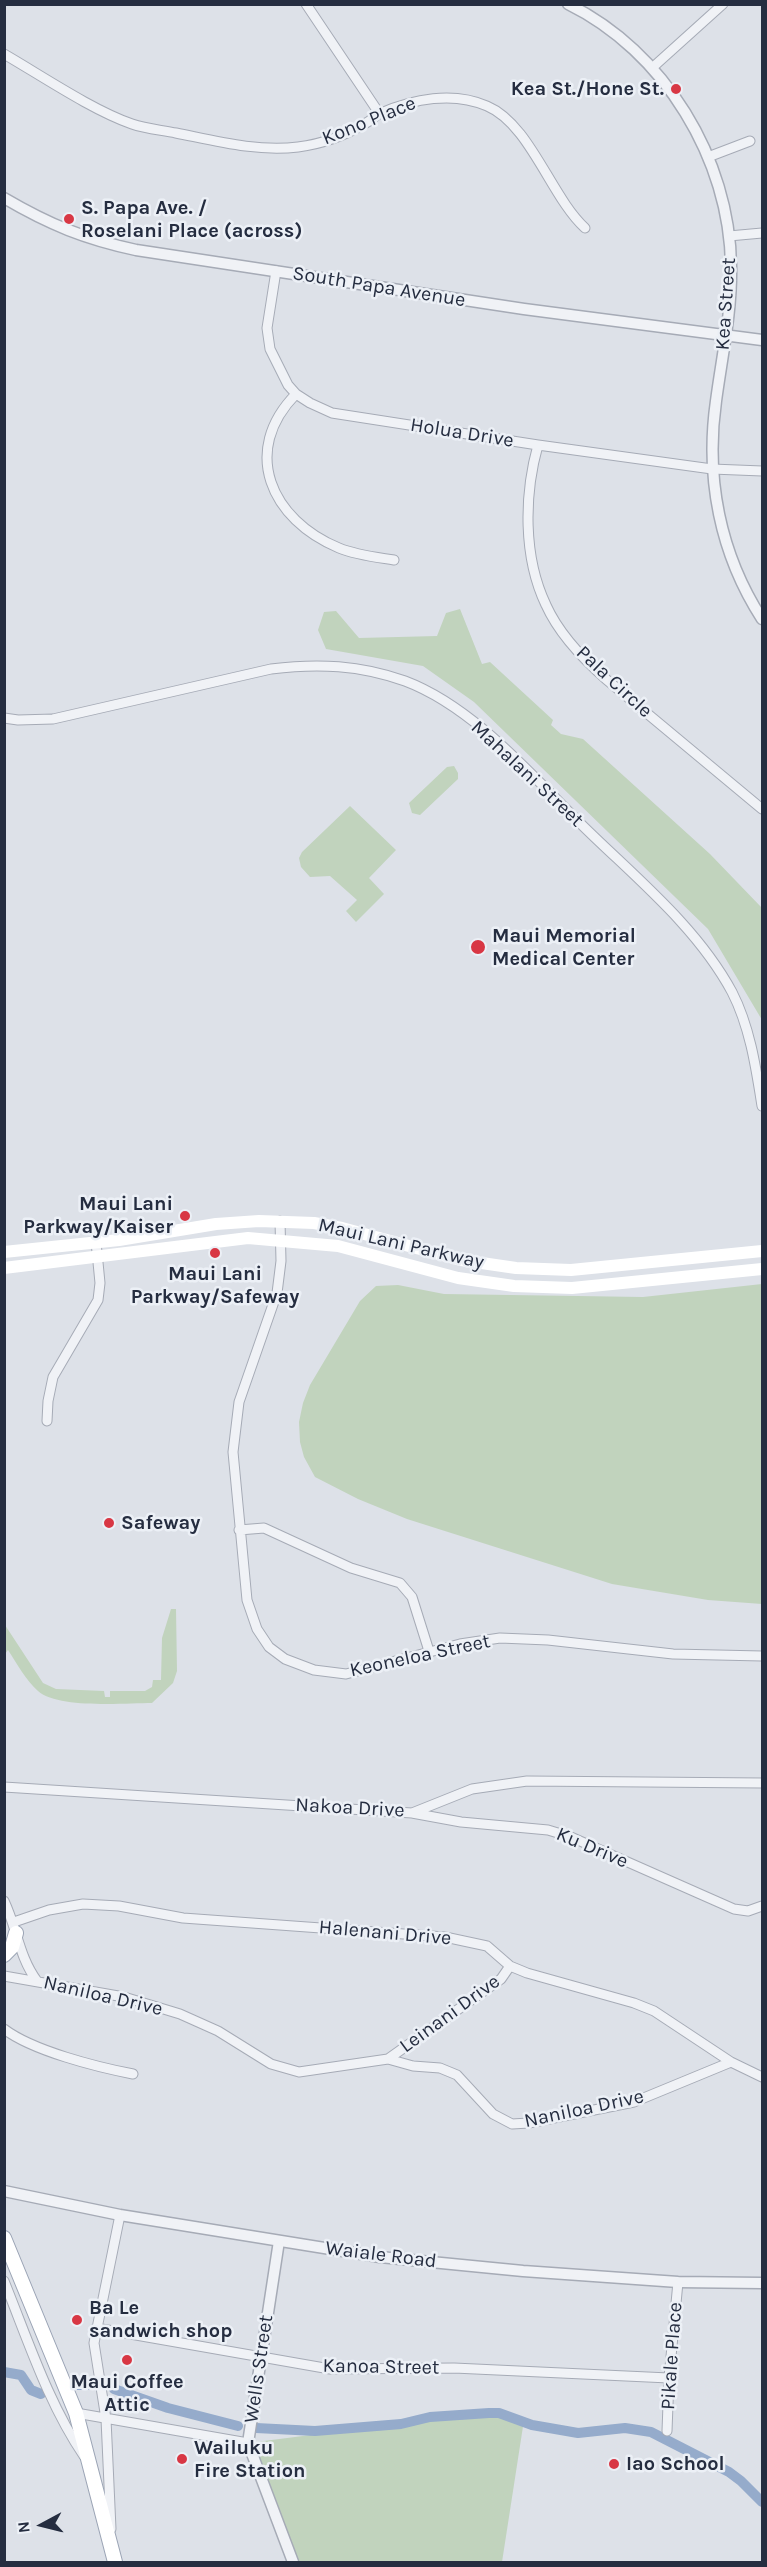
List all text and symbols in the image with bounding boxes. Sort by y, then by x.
place label: Kea St./Hone St. [511,77,664,101]
marker: Kea St./Hone St. [669,82,683,96]
street label: Kono Place [319,91,419,151]
place label: S. Papa Ave. / Roselani Place (across) [81,196,302,243]
marker: S. Papa Ave. / Roselani Place (across) [62,212,76,226]
street label: Kea Street [711,257,741,351]
street label: South Papa Avenue [291,261,467,313]
street label: Holua Drive [409,413,515,453]
street label: Pala Circle [571,641,657,723]
street label: Mahalani Street [466,716,588,832]
place label: Maui Memorial Medical Center [492,924,636,971]
marker: Maui Memorial Medical Center [469,938,487,956]
place label: Maui Lani Parkway/Kaiser [23,1192,173,1239]
marker: Maui Lani Parkway/Kaiser [178,1209,192,1223]
street label: Maui Lani Parkway [316,1213,486,1275]
marker: Maui Lani Parkway/Safeway [208,1246,222,1260]
place label: Maui Lani Parkway/Safeway [131,1262,299,1309]
place label: Safeway [121,1511,200,1535]
marker: Safeway [102,1516,116,1530]
street label: Keoneloa Street [348,1629,492,1683]
street label: Nakoa Drive [295,1793,405,1823]
street label: Ku Drive [552,1822,632,1874]
street label: Halenani Drive [318,1915,452,1951]
street label: Leinani Drive [395,1970,505,2058]
street label: Naniloa Drive [41,1971,165,2021]
street label: Naniloa Drive [522,2085,646,2133]
street label: Waiale Road [324,2236,438,2274]
place label: Ba Le sandwich shop [89,2296,232,2343]
street label: Pikale Place [656,2301,688,2411]
marker: Ba Le sandwich shop [70,2313,84,2327]
street label: Wells Street [240,2313,278,2425]
marker: Maui Coffee Attic [120,2353,134,2367]
street label: Kanoa Street [322,2354,440,2380]
place label: Maui Coffee Attic [70,2370,184,2417]
place label: Wailuku Fire Station [194,2436,306,2483]
marker: Wailuku Fire Station [175,2452,189,2466]
place label: Iao School [626,2452,725,2476]
marker: Iao School [607,2457,621,2471]
north arrow [12,2495,72,2555]
text: N [14,2520,34,2534]

